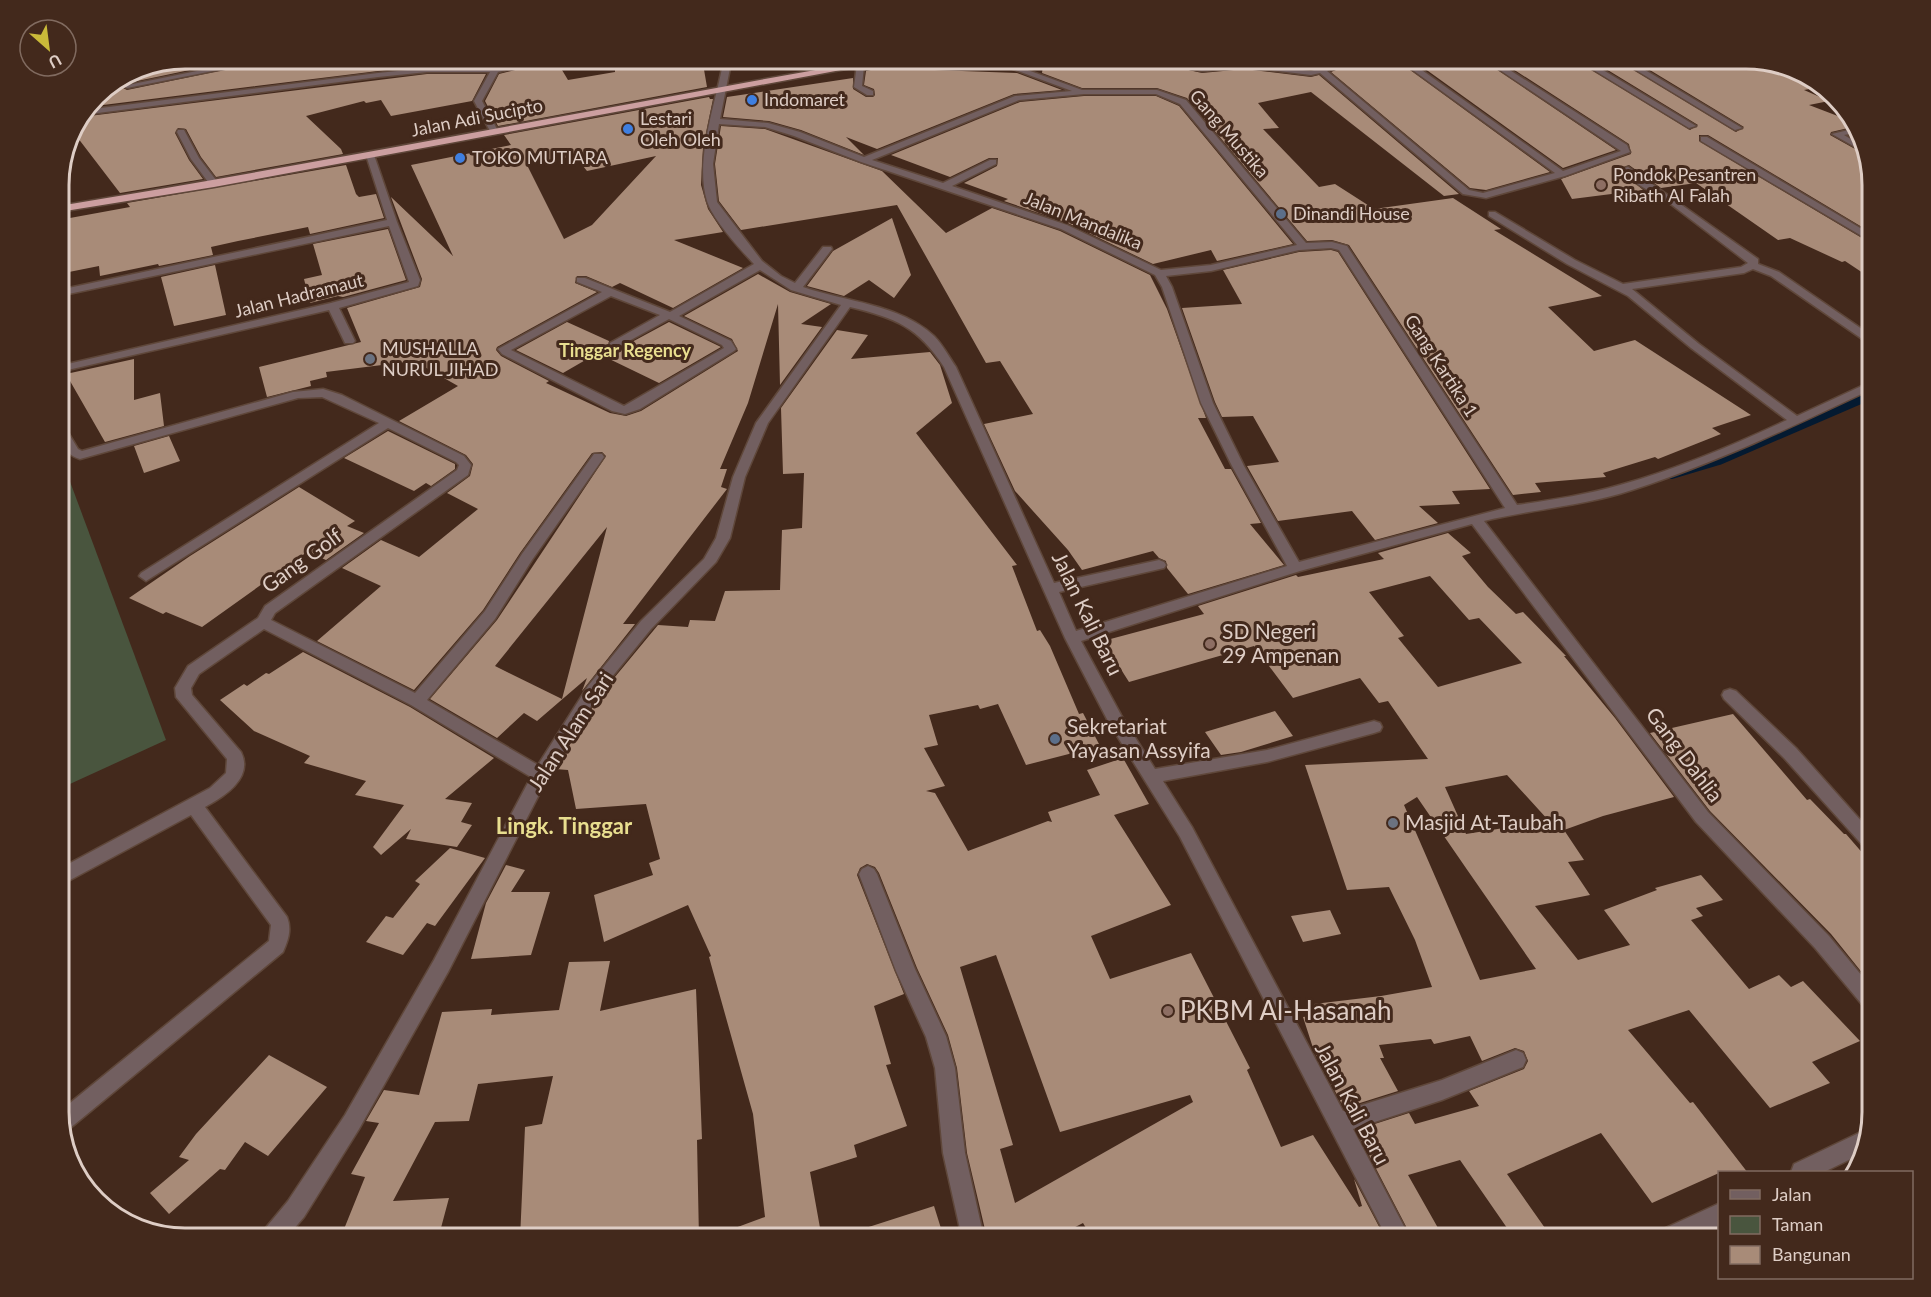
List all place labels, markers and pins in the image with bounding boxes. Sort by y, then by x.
place label: Indomaret [764,88,846,110]
marker: Indomaret [745,93,759,107]
place label: Lestari Oleh Oleh [640,107,721,150]
marker: Lestari Oleh Oleh [621,122,635,136]
place label: TOKO MUTIARA [472,146,609,168]
marker: TOKO MUTIARA [453,151,467,165]
place label: Pondok Pesantren Ribath Al Falah [1613,163,1756,206]
marker: Pondok Pesantren Ribath Al Falah [1594,178,1608,192]
place label: Dinandi House [1293,202,1410,224]
marker: Dinandi House [1274,207,1288,221]
place label: MUSHALLA NURUL JIHAD [382,337,498,380]
marker: MUSHALLA NURUL JIHAD [363,352,377,366]
place label: SD Negeri 29 Ampenan [1222,618,1339,667]
marker: SD Negeri 29 Ampenan [1203,637,1217,651]
place label: Sekretariat Yayasan Assyifa [1067,713,1211,762]
marker: Sekretariat Yayasan Assyifa [1048,732,1062,746]
place label: Masjid At-Taubah [1405,809,1564,834]
marker: Masjid At-Taubah [1386,816,1400,830]
place label: PKBM Al-Hasanah [1180,994,1391,1026]
marker: PKBM Al-Hasanah [1161,1004,1175,1018]

